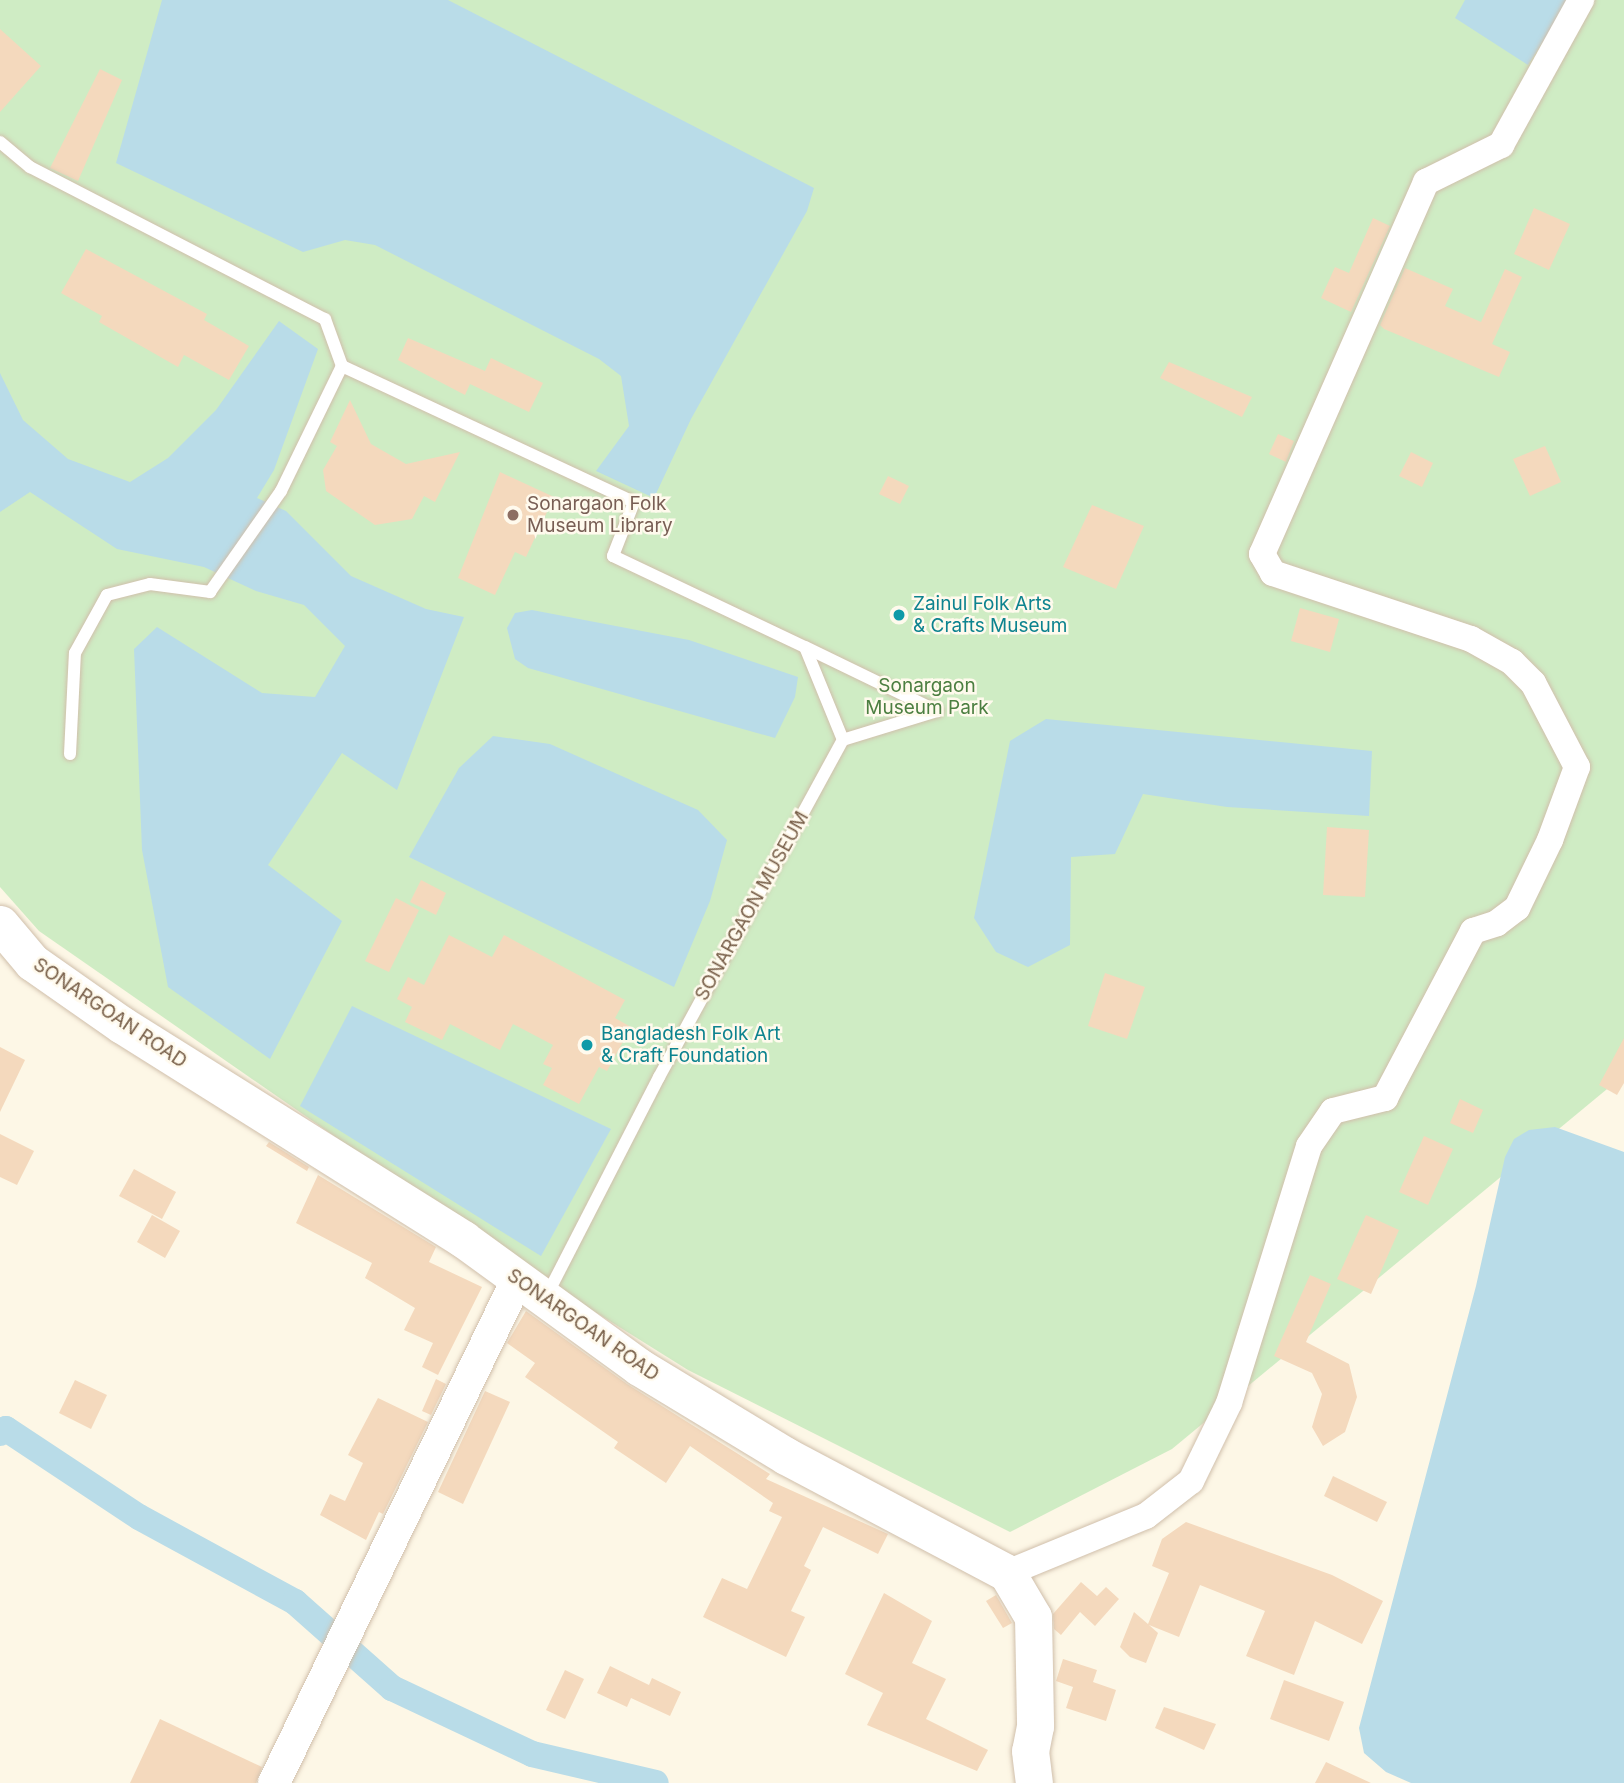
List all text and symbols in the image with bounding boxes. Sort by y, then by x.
place label: Sonargaon Folk Museum Library [527,493,673,537]
marker: Sonargaon Folk Museum Library [505,507,521,523]
place label: Zainul Folk Arts & Crafts Museum [913,593,1067,637]
marker: Zainul Folk Arts & Crafts Museum [891,607,907,623]
park label: Sonargaon Museum Park [865,675,989,719]
street label: SONARGAON MUSEUM [690,807,814,1005]
street label: SONARGOAN ROAD [29,953,191,1073]
place label: Bangladesh Folk Art & Craft Foundation [601,1023,781,1067]
marker: Bangladesh Folk Art & Craft Foundation [579,1037,595,1053]
street label: SONARGOAN ROAD [503,1264,663,1386]

